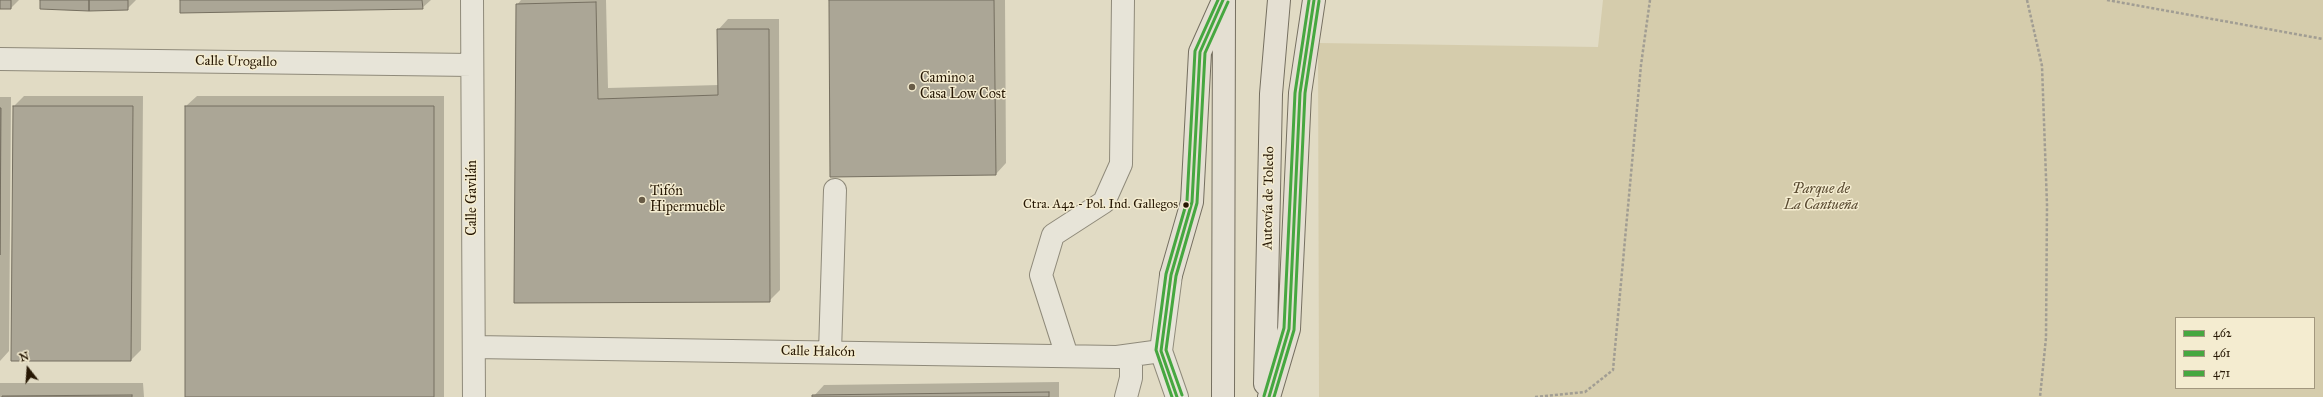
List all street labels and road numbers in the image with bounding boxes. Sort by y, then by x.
street label: Calle Urogallo [195,53,277,71]
street label: Autovía de Toledo [1260,146,1278,250]
street label: Calle Gavilán [465,160,481,236]
street label: Calle Halcón [781,343,855,361]

